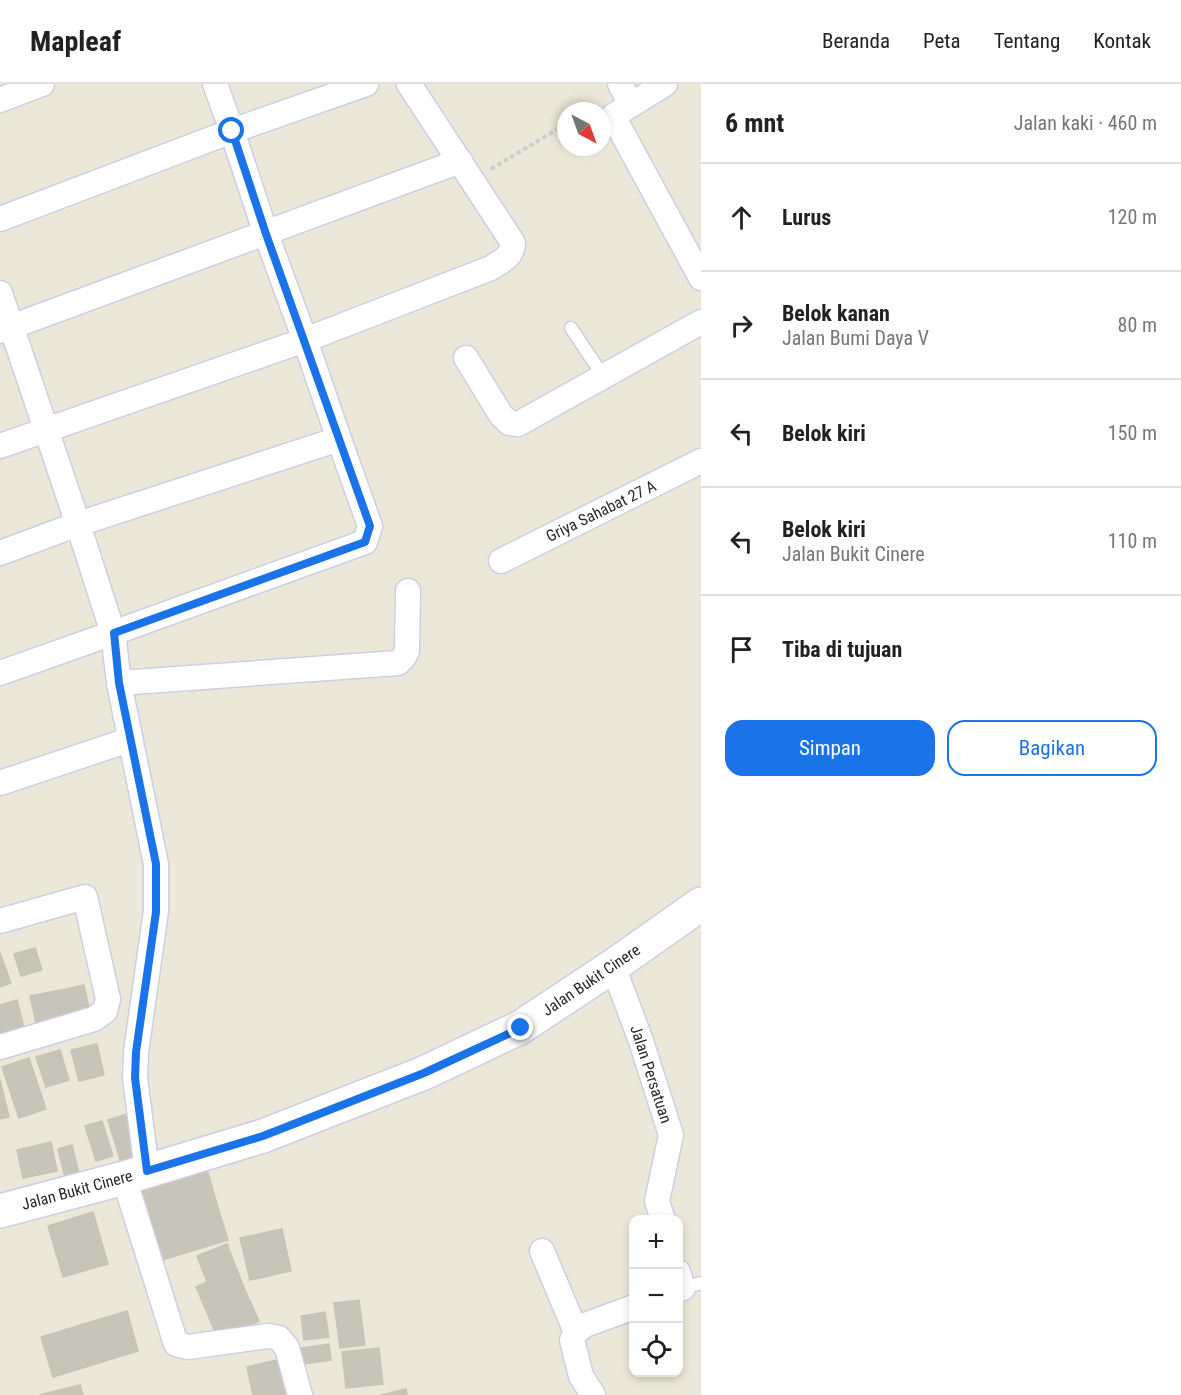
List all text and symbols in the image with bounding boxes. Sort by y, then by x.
text: Mapleaf [30,25,121,58]
text: Beranda [822,29,890,53]
text: Peta [923,29,961,53]
text: Tentang [994,29,1060,53]
text: Kontak [1093,29,1151,53]
north arrow [557,102,611,156]
text: 6 mnt [725,108,784,138]
text: Jalan kaki · 460 m [1014,111,1157,135]
route start [218,117,244,143]
icon: ahead [725,201,758,234]
text: Lurus [782,205,831,230]
text: 120 m [1108,205,1157,229]
text: Belok kanan [782,301,890,326]
icon: right [725,309,758,342]
text: 80 m [1118,313,1157,337]
text: Jalan Bumi Daya V [782,326,929,350]
icon: left [725,417,758,450]
text: Belok kiri [782,421,866,446]
text: 150 m [1108,421,1157,445]
street label: Griya Sahabat 27 A [543,476,659,546]
text: Belok kiri [782,517,866,542]
icon: left [725,525,758,558]
text: 110 m [1108,529,1157,553]
text: Jalan Bukit Cinere [782,542,925,566]
icon: arrive [725,633,758,666]
text: Tiba di tujuan [782,637,902,662]
button: Simpan [725,720,935,776]
button: Bagikan [947,720,1157,776]
street label: Jalan Bukit Cinere [538,940,644,1020]
route end [507,1014,533,1040]
street label: Jalan Persatuan [626,1022,676,1126]
street label: Jalan Bukit Cinere [19,1166,135,1214]
map controls [629,1215,683,1377]
button: + [629,1215,683,1269]
button: − [629,1269,683,1323]
button: locate [629,1323,683,1377]

